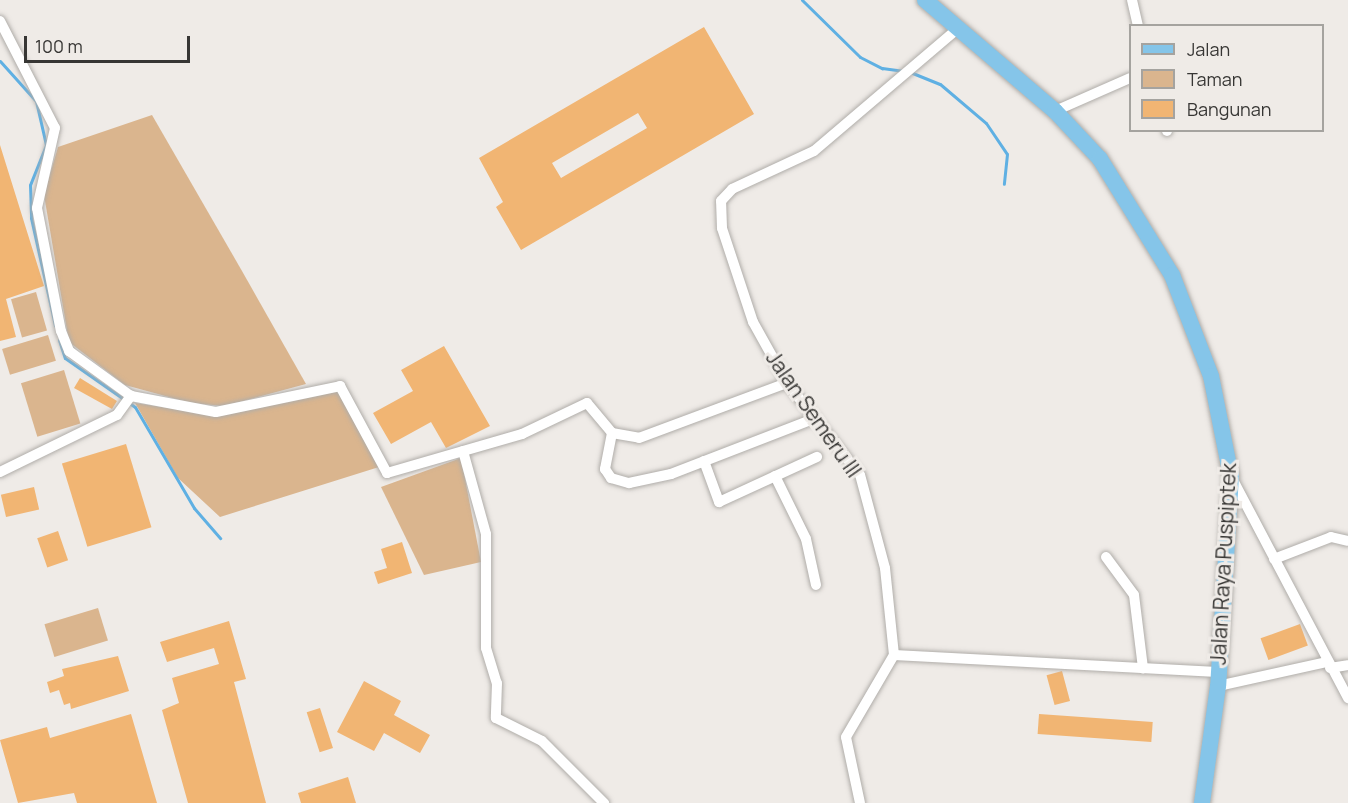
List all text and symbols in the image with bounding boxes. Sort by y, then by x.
scale bar [27,24,194,62]
legend [1129,24,1324,132]
text: 100 m [35,34,83,58]
text: Jalan [1187,37,1230,61]
text: Taman [1187,67,1242,91]
text: Bangunan [1187,97,1271,121]
street label: Jalan Semeru III [761,346,867,482]
street label: Jalan Raya Puspiptek [1205,462,1241,666]

